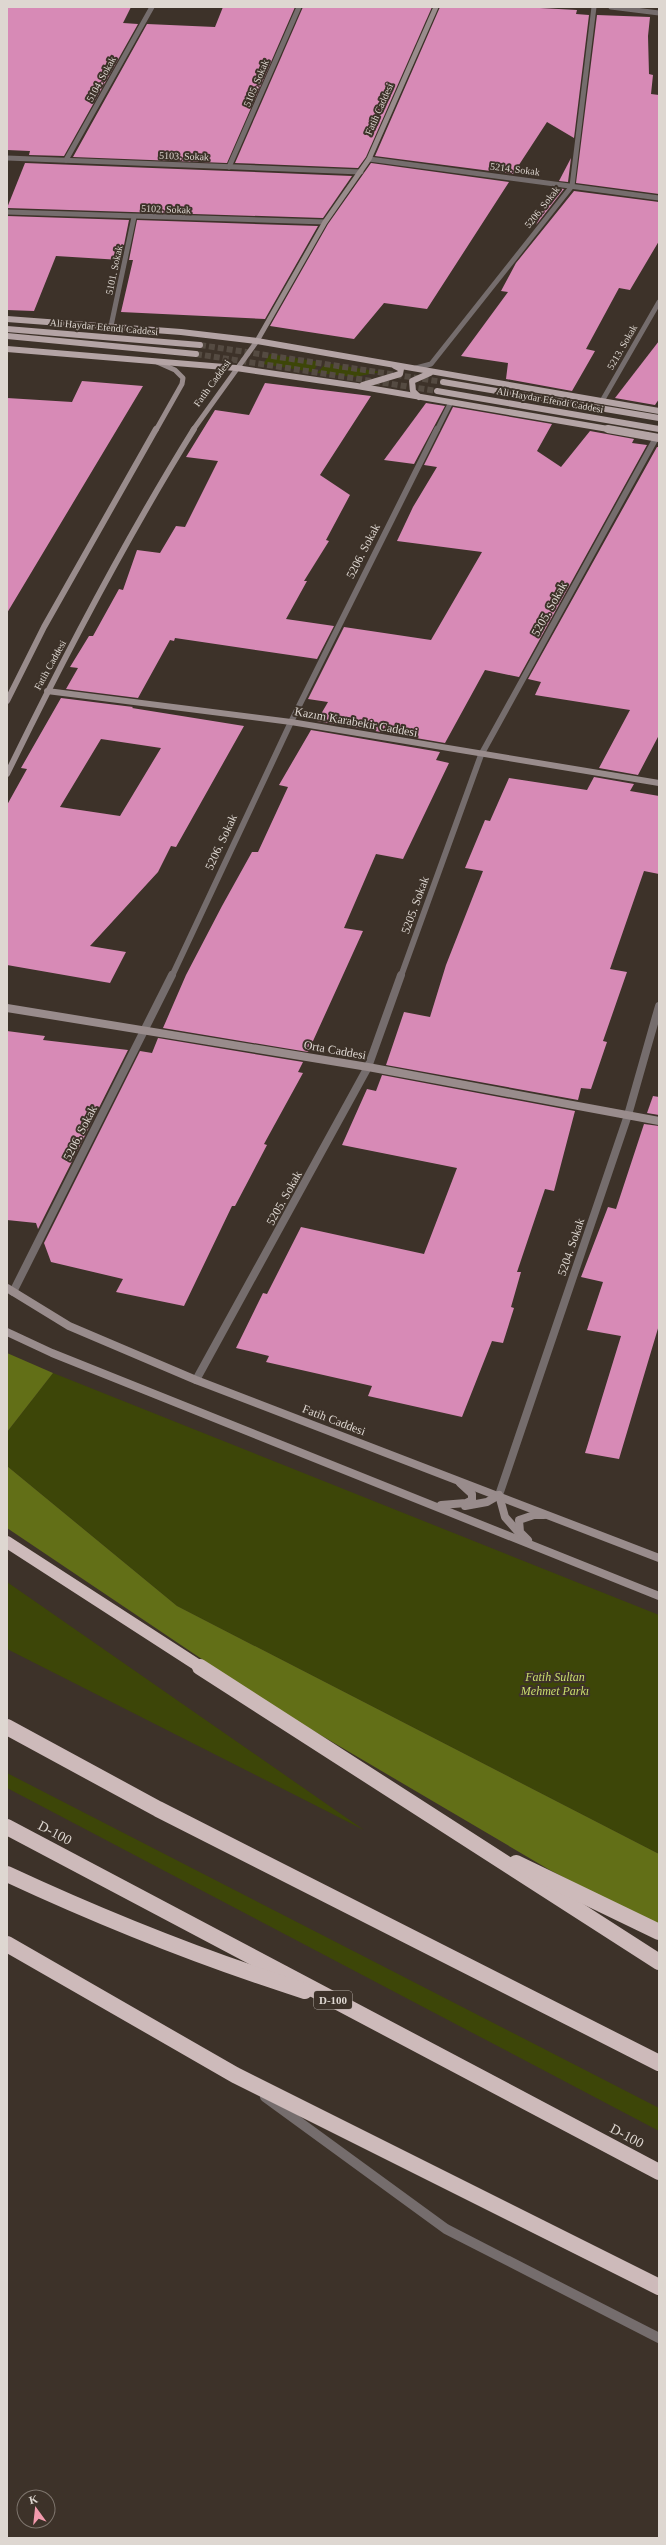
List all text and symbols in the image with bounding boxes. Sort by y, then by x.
street label: 5104. Sokak [84,54,118,104]
street label: 5105. Sokak [241,58,271,108]
street label: Fatih Caddesi [363,81,395,136]
street label: 5103. Sokak [159,150,209,162]
street label: 5214. Sokak [490,160,540,178]
street label: 5206. Sokak [522,184,562,230]
street label: 5102. Sokak [141,203,191,215]
street label: 5101. Sokak [103,244,125,296]
street label: Ali Haydar Efendi Caddesi [49,317,159,337]
street label: 5213. Sokak [605,323,639,371]
street label: Fatih Caddesi [191,357,233,409]
street label: Ali Haydar Efendi Caddesi [496,385,605,415]
street label: 5206. Sokak [343,521,383,581]
street label: 5205. Sokak [528,579,570,639]
street label: Fatih Caddesi [32,638,68,692]
street label: Kazım Karabekir Caddesi [293,704,419,740]
street label: 5206. Sokak [202,812,240,872]
street label: 5205. Sokak [398,874,432,936]
street label: Orta Caddesi [303,1038,368,1062]
street label: 5206. Sokak [60,1103,100,1163]
street label: 5205. Sokak [263,1168,305,1228]
street label: 5204. Sokak [555,1216,587,1278]
street label: Fatih Caddesi [301,1402,368,1439]
park label: Fatih Sultan Mehmet Parkı [520,1670,589,1698]
street label: D-100 [36,1818,74,1848]
road number: D-100 [314,1991,352,2009]
street label: D-100 [608,2121,646,2151]
north arrow [16,2489,56,2529]
text: K [28,2492,40,2506]

